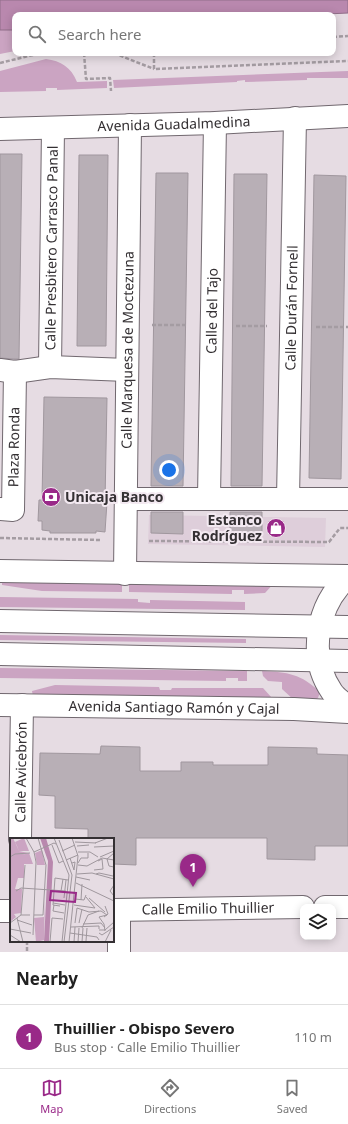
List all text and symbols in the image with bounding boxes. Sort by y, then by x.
search box [12,12,336,56]
icon: search [26,23,48,45]
text: Search here [58,24,141,44]
street label: Avenida Guadalmedina [97,111,251,135]
street label: Calle Presbitero Carrasco Panal [40,145,62,351]
street label: Calle Durán Fornell [280,245,302,371]
street label: Calle Marquesa de Moctezuna [116,251,138,449]
street label: Calle del Tajo [201,268,222,354]
street label: Plaza Ronda [3,407,23,487]
your location [159,460,179,480]
bank icon: Unicaja Banco [40,486,62,508]
place label: Unicaja Banco [65,487,164,506]
place label: Estanco Rodríguez [192,510,262,545]
shop icon: Estanco Rodríguez [265,517,287,539]
street label: Avenida Santiago Ramón y Cajal [68,696,280,718]
street label: Calle Avicebrón [10,721,31,823]
inset map [10,838,114,942]
pin: 1 [180,854,206,887]
street label: Calle Emilio Thuillier [141,897,275,919]
map controls [300,904,336,940]
button: layers [300,904,336,940]
text: Nearby [16,967,78,990]
text: Thuillier - Obispo Severo [54,1018,235,1038]
text: 1 [25,1028,33,1046]
text: 110 m [294,1028,332,1046]
text: Bus stop · Calle Emilio Thuillier [54,1038,240,1056]
tab: Map [40,1077,63,1116]
tab: Directions [144,1077,196,1116]
tab: Saved [277,1077,308,1116]

